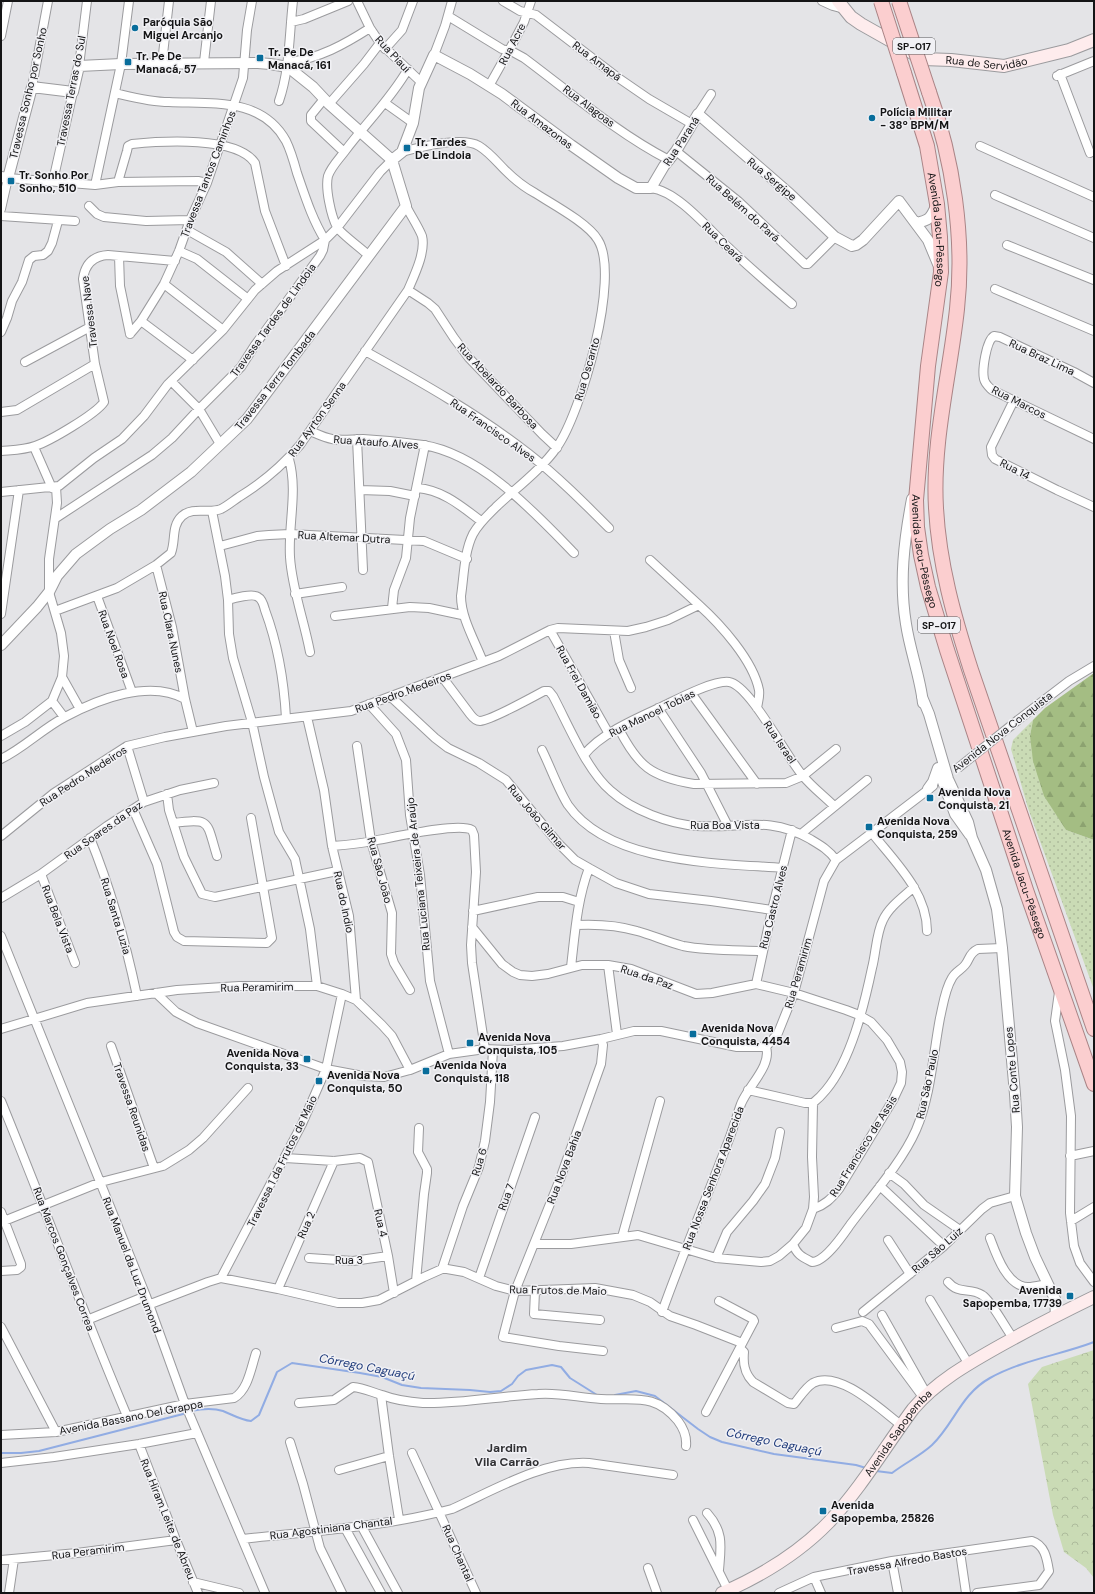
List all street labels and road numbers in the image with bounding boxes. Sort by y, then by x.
street label: Rua Acre [496,21,528,67]
street label: Travessa Sonho por Sonho [6,26,50,160]
street label: Rua Piauí [372,33,414,76]
street label: Travessa Terras do Sul [53,34,89,148]
street label: Rua Amapá [570,38,624,84]
road number: SP-017 [893,38,935,54]
street label: Rua de Servidão [945,53,1029,73]
street label: Rua Alagoas [560,82,618,130]
street label: Rua Amazonas [508,96,576,152]
street label: Travessa Tantos Caminhos [177,109,239,239]
street label: Rua Paraná [660,114,702,168]
street label: Rua Sergipe [744,154,800,204]
street label: Rua Belém do Pará [703,171,783,245]
street label: Avenida Jacu-Pêssego [925,171,948,288]
street label: Rua Ceará [699,219,747,265]
street label: Travessa Tardes de Lindoia [227,261,319,379]
street label: Travessa Nave [78,275,100,349]
street label: Travessa Terra Tombada [232,327,318,433]
street label: Rua Oscarito [571,336,603,402]
street label: Rua Braz Lima [1007,336,1077,378]
street label: Rua Abelardo Barbosa [455,340,541,432]
street label: Rua Ayrton Senna [285,379,349,459]
street label: Rua Marcos [989,382,1049,422]
street label: Rua Francisco Alves [448,395,538,465]
street label: Rua Ataufo Alves [333,432,419,452]
street label: Rua 14 [998,456,1033,483]
street label: Avenida Jacu-Pêssego [909,494,941,610]
street label: Rua Altemar Dutra [297,528,391,546]
street label: Rua Clara Nunes [156,590,186,674]
street label: Rua Noel Rosa [95,608,133,680]
road number: SP-017 [918,617,960,633]
street label: Rua Frei Damião [553,643,605,721]
street label: Rua Pedro Medeiros [353,668,453,716]
street label: Rua Manoel Tobias [607,686,697,740]
street label: Avenida Nova Conquista [949,688,1055,776]
street label: Rua Israel [761,718,799,766]
street label: Rua Pedro Medeiros [37,743,129,809]
street label: Rua João Gilmar [505,781,569,853]
street label: Rua Luciana Teixeira de Araújo [403,797,433,951]
street label: Rua Soares da Paz [61,798,145,862]
street label: Rua Boa Vista [690,818,760,832]
street label: Avenida Jacu-Pêssego [999,827,1050,941]
street label: Rua São João [364,835,396,905]
street label: Rua Castro Alves [756,864,790,950]
street label: Rua do Indio [331,870,357,934]
street label: Rua Santa Luzia [98,876,134,956]
street label: Rua Bela Vista [39,883,77,955]
street label: Rua Peramirim [781,936,815,1010]
street label: Rua da Paz [619,961,675,993]
street label: Rua Peramirim [220,979,294,995]
street label: Rua Conte Lopes [1001,1026,1023,1114]
street label: Rua São Paulo [913,1048,941,1120]
street label: Travessa Reunidas [110,1061,154,1153]
street label: Travessa 1 da Frutos de Maio [244,1093,320,1229]
street label: Rua Francisco de Assis [826,1093,900,1199]
street label: Rua Nossa Senhora Aparecida [679,1104,747,1252]
street label: Rua Nova Bahia [544,1128,584,1206]
street label: Rua 6 [468,1146,490,1178]
street label: Rua 7 [495,1182,517,1212]
street label: Rua Marcos Gonçalves Correa [30,1185,98,1333]
street label: Rua Manuel da Luz Drumond [100,1195,164,1335]
street label: Rua 4 [371,1208,391,1239]
street label: Rua 2 [294,1209,318,1241]
street label: Rua São Luiz [909,1224,965,1276]
street label: Rua 3 [335,1253,363,1267]
street label: Rua Frutos de Maio [509,1282,607,1298]
street label: Avenida Sapopemba [861,1386,935,1479]
street label: Avenida Bassano Del Grappa [58,1396,204,1438]
street label: Rua Hiram Leite de Abreu [137,1457,199,1581]
street label: Rua Agostiniana Chantal [269,1514,393,1542]
street label: Rua Chantal [439,1522,477,1584]
street label: Rua Peramirim [51,1540,125,1562]
street label: Travessa Alfredo Bastos [846,1544,968,1578]

